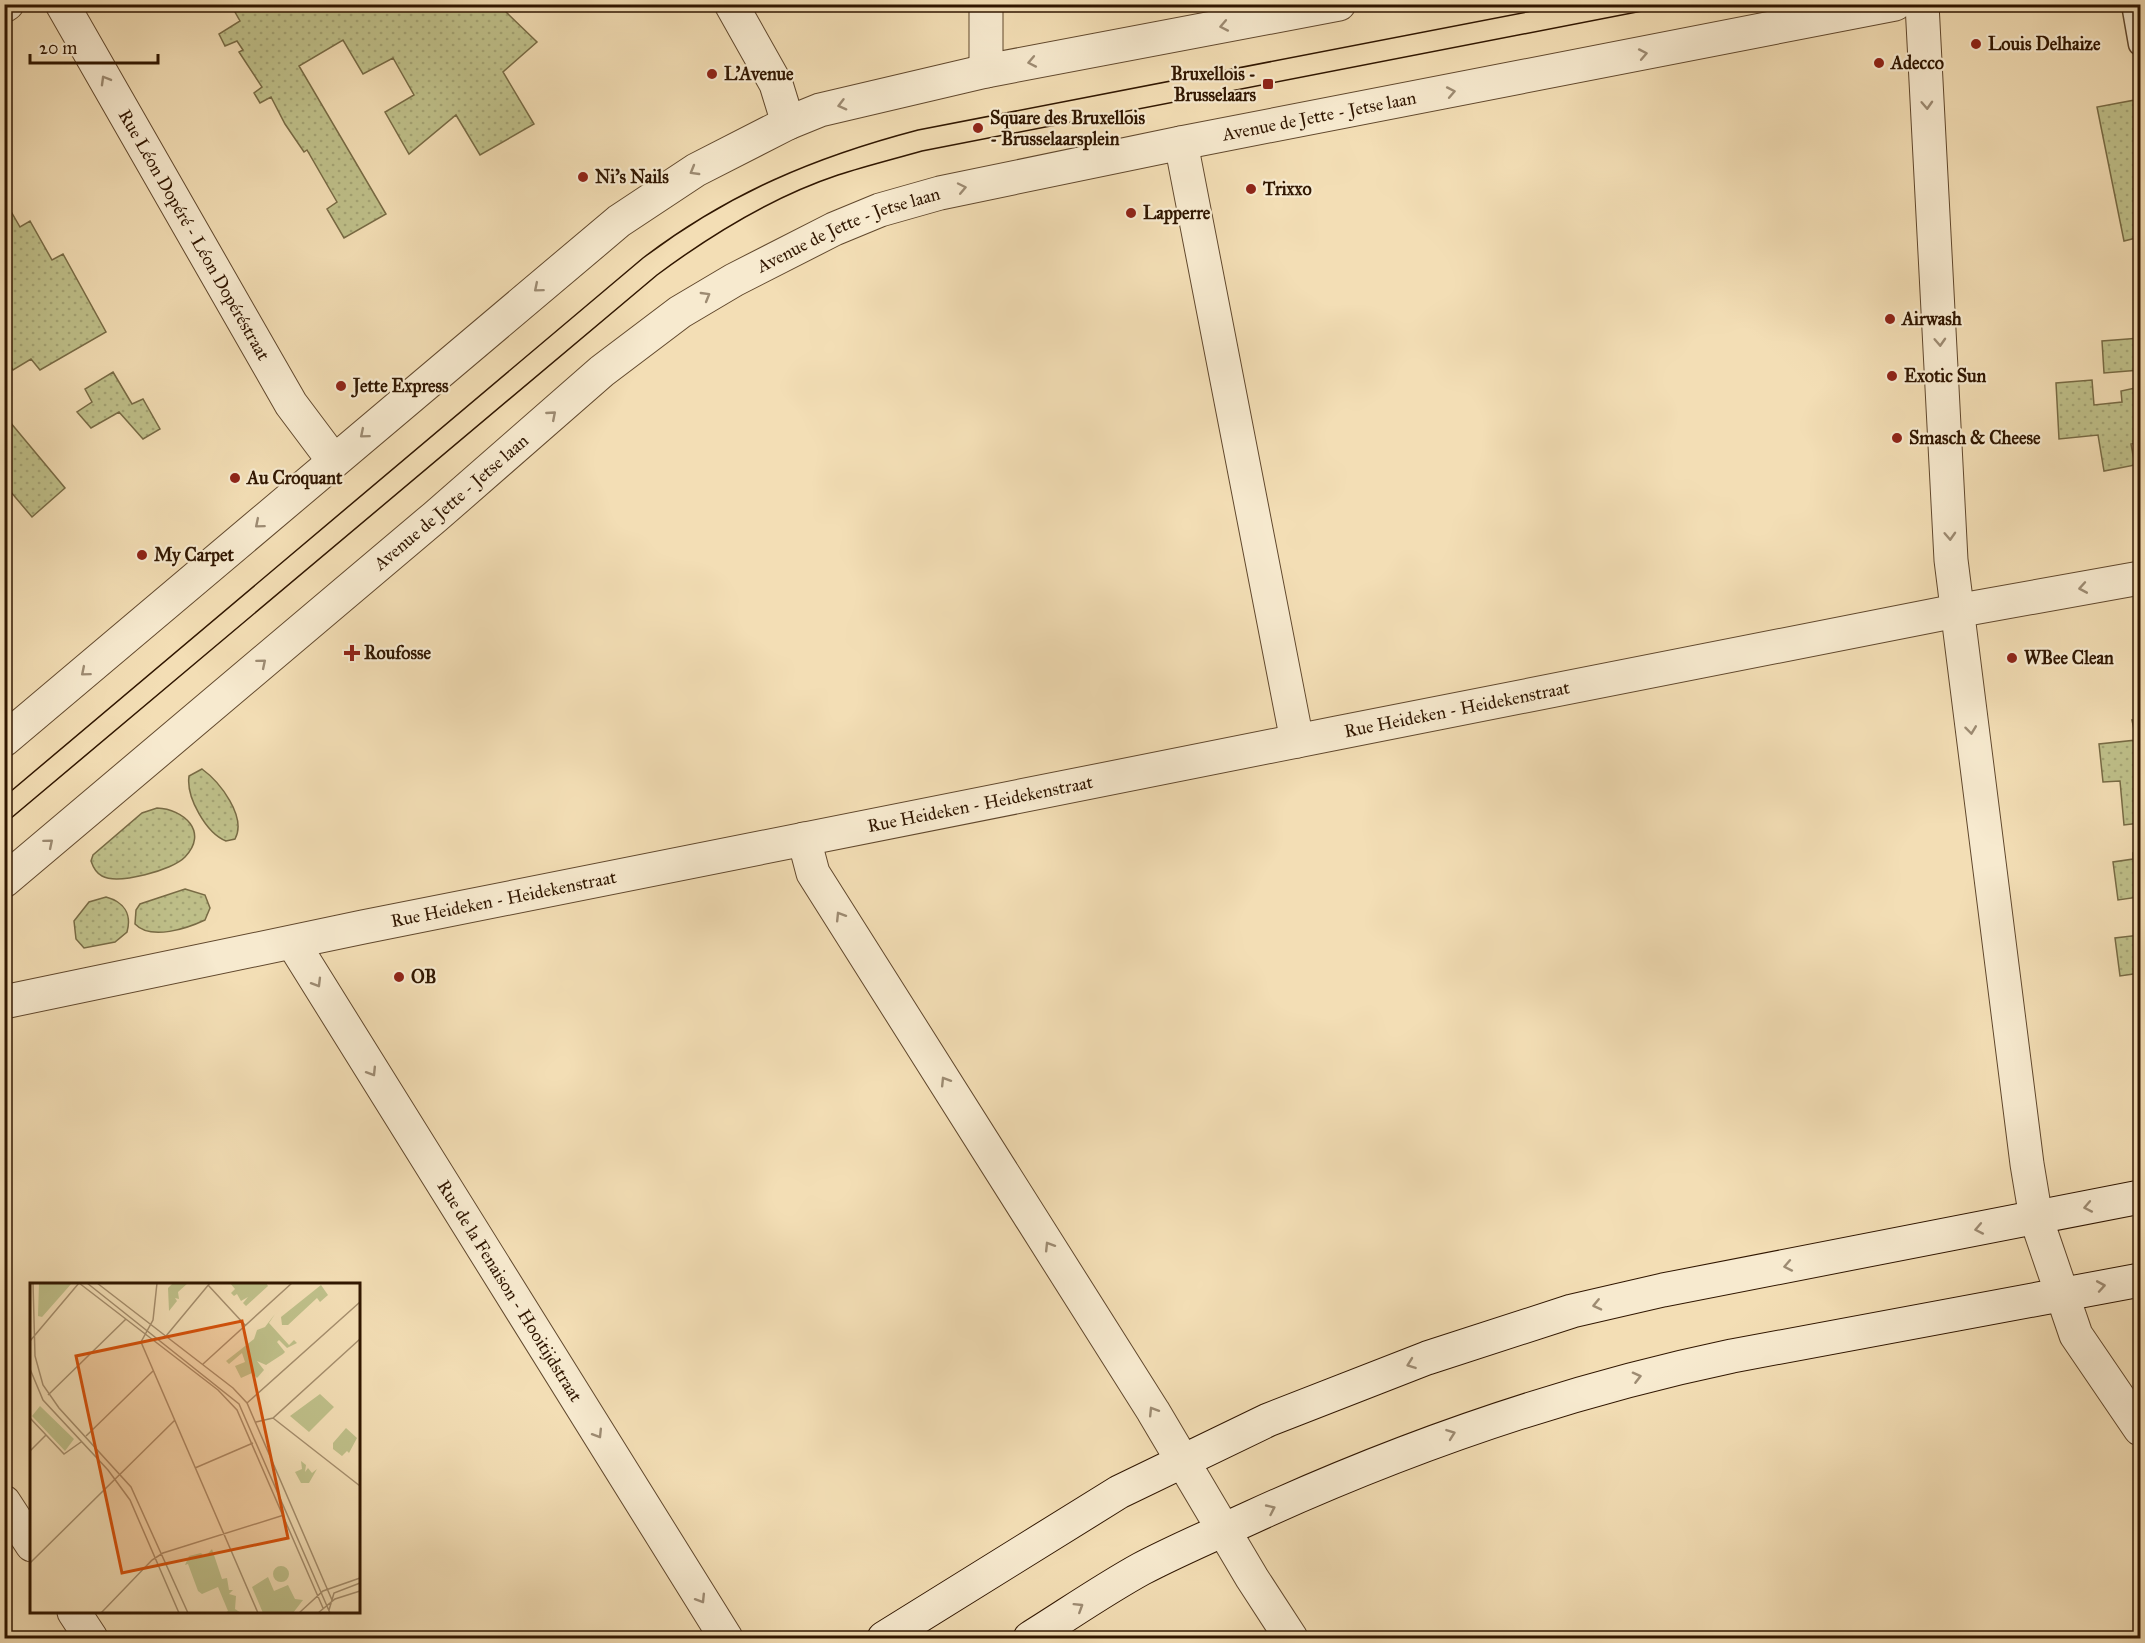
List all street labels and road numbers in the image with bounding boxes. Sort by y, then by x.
street label: Avenue de Jette - Jetse laan [1220,86,1418,146]
street label: Rue Léon Dopéré - Léon Dopéréstraat [114,106,275,365]
street label: Avenue de Jette - Jetse laan [752,182,943,278]
street label: Avenue de Jette - Jetse laan [369,429,533,575]
street label: Rue Heideken - Heidekenstraat [1342,676,1572,742]
street label: Rue Heideken - Heidekenstraat [865,771,1095,837]
street label: Rue Heideken - Heidekenstraat [389,866,619,932]
street label: Rue de la Fenaison - Hooitijdstraat [433,1176,587,1406]

